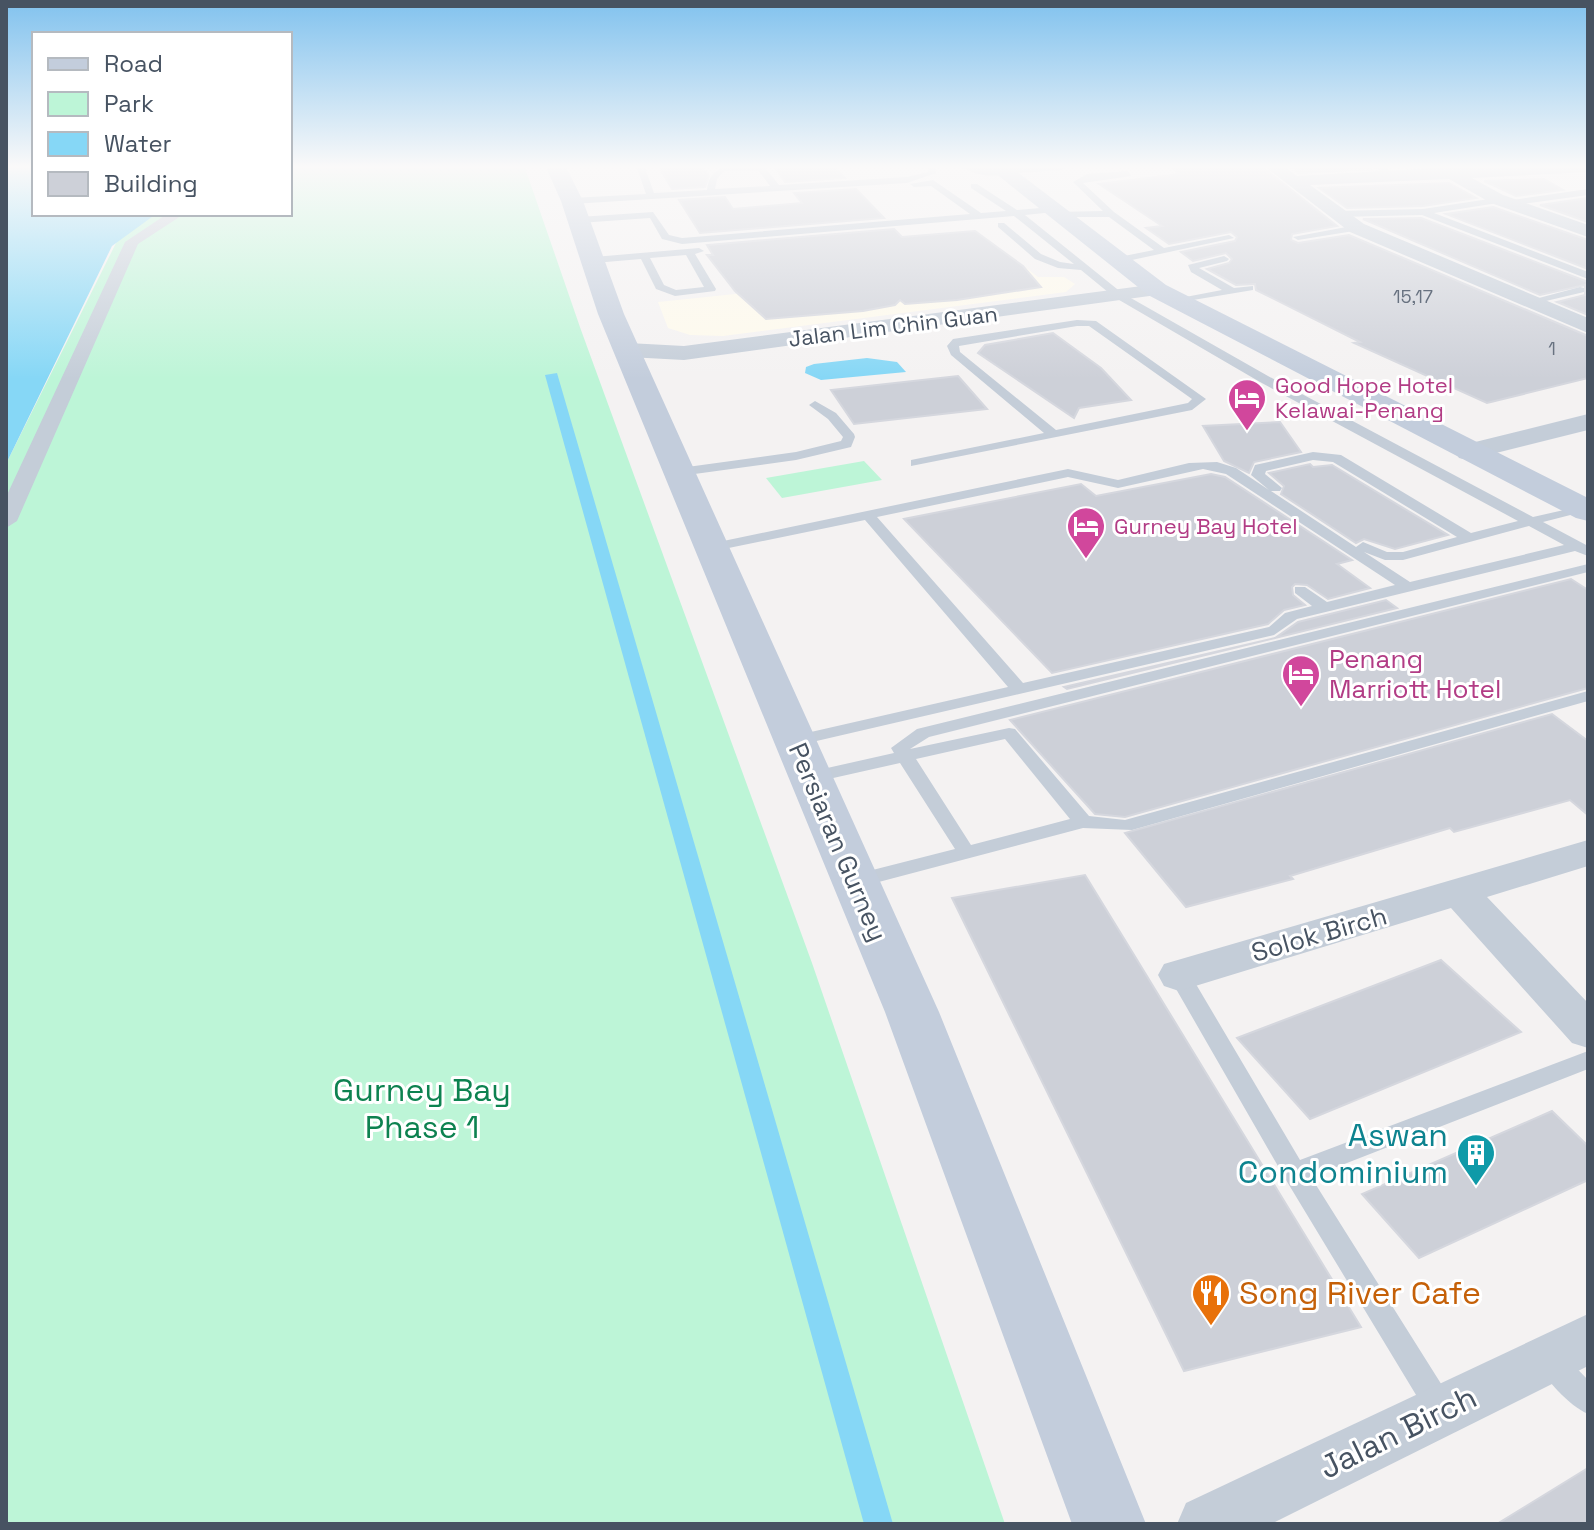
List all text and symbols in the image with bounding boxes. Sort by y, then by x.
legend [32,32,292,216]
text: Road [104,48,163,79]
text: Park [104,88,154,119]
text: Water [104,128,172,159]
text: Building [104,168,198,199]
house number: 15,17 [1393,285,1433,308]
street label: Jalan Lim Chin Guan [787,299,999,353]
house number: 1 [1548,337,1556,360]
place label: Good Hope Hotel Kelawai-Penang [1275,371,1453,424]
hotel icon: Good Hope Hotel Kelawai-Penang [1226,377,1268,432]
hotel icon: Gurney Bay Hotel [1065,505,1107,560]
place label: Gurney Bay Hotel [1114,512,1298,540]
place label: Penang Marriott Hotel [1329,642,1501,706]
hotel icon: Penang Marriott Hotel [1280,653,1322,708]
street label: Persiaran Gurney [781,738,895,946]
street label: Solok Birch [1247,898,1391,970]
park label: Gurney Bay Phase 1 [333,1070,511,1147]
place label: Aswan Condominium [1238,1115,1448,1192]
building icon: Aswan Condominium [1455,1132,1497,1187]
restaurant icon: Song River Cafe [1190,1272,1232,1327]
place label: Song River Cafe [1239,1273,1481,1313]
street label: Jalan Birch [1313,1377,1483,1487]

